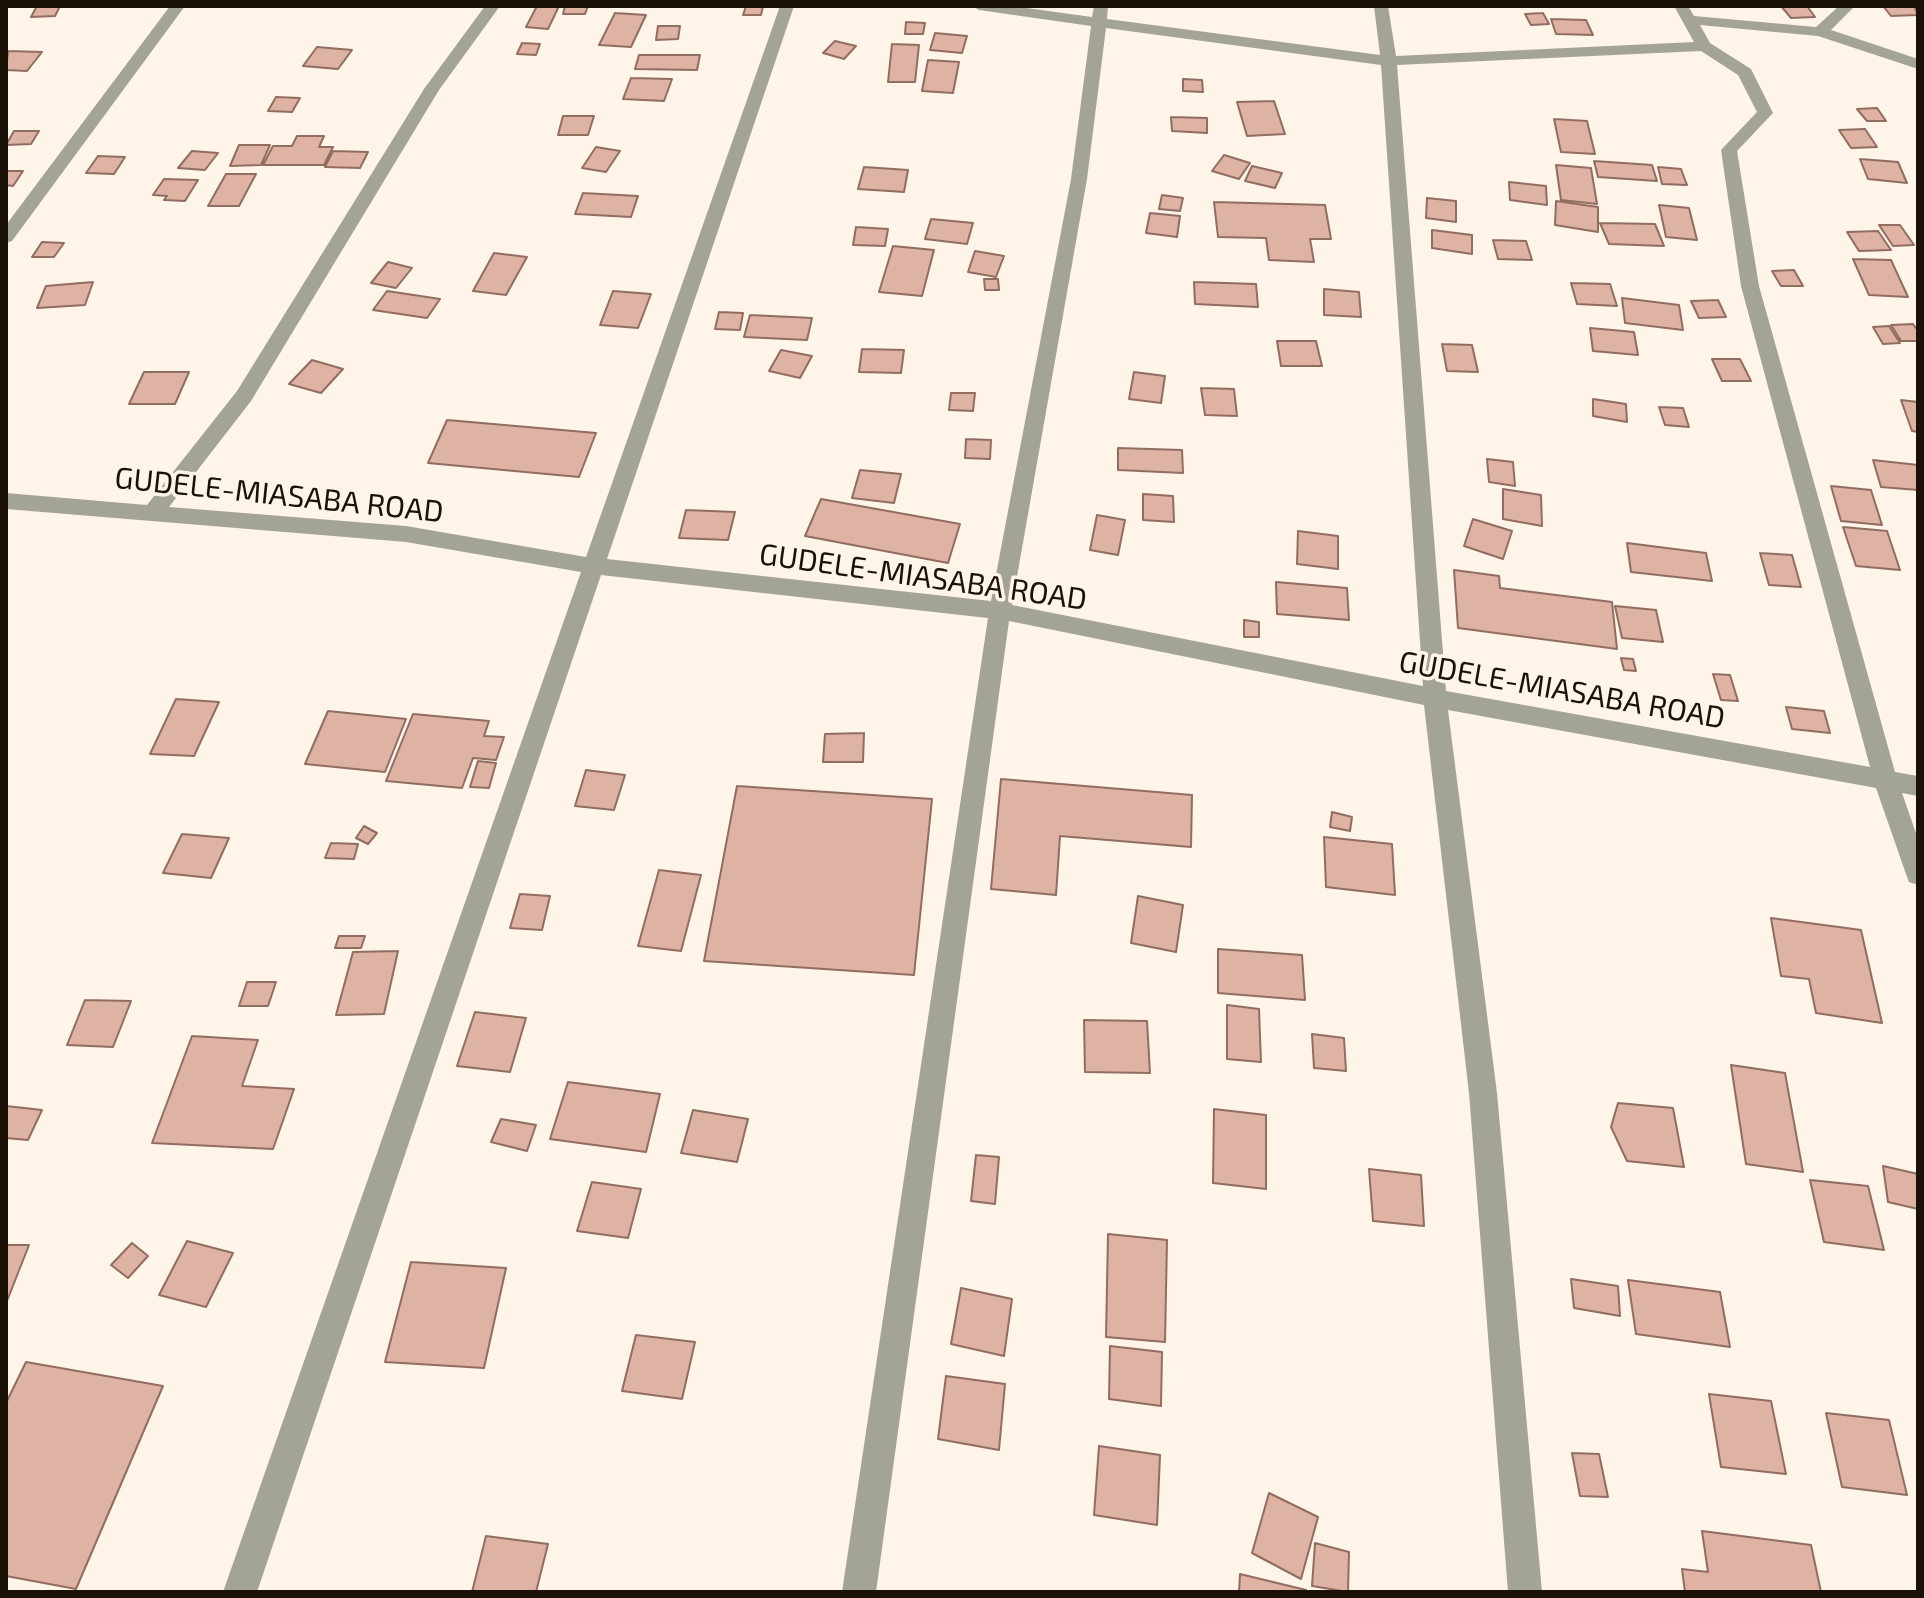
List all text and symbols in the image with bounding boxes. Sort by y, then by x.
street label: GUDELE-MIASABA ROAD [113,460,445,530]
street label: GUDELE-MIASABA ROAD [757,536,1089,618]
street label: GUDELE-MIASABA ROAD [1396,644,1728,736]

